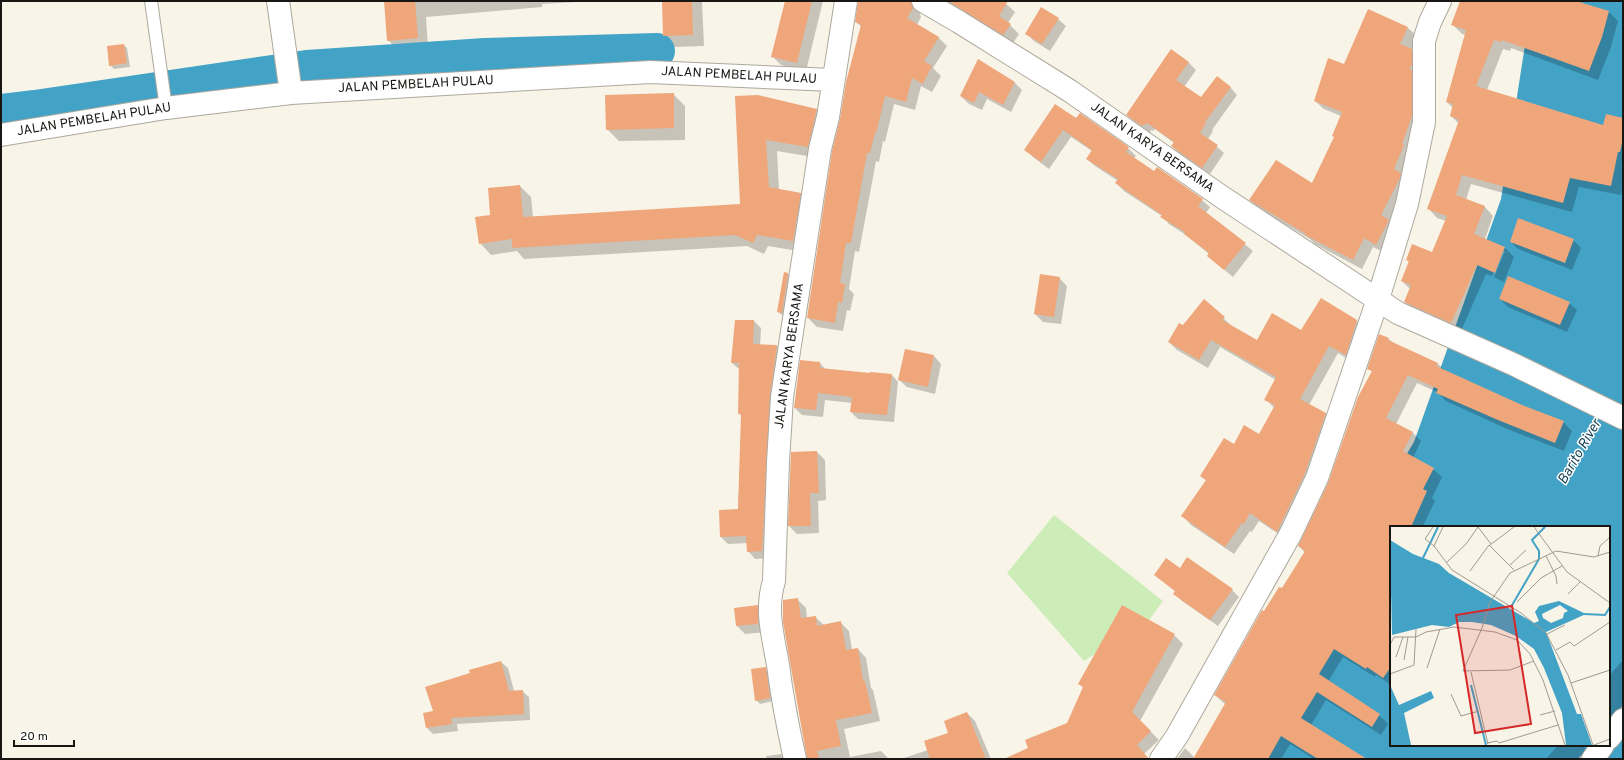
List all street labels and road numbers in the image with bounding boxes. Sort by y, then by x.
street label: JALAN PEMBELAH PULAU [661,64,817,88]
street label: JALAN PEMBELAH PULAU [338,73,494,97]
street label: JALAN KARYA BERSAMA [1087,99,1217,197]
street label: JALAN PEMBELAH PULAU [16,100,172,140]
street label: JALAN KARYA BERSAMA [772,282,808,430]

